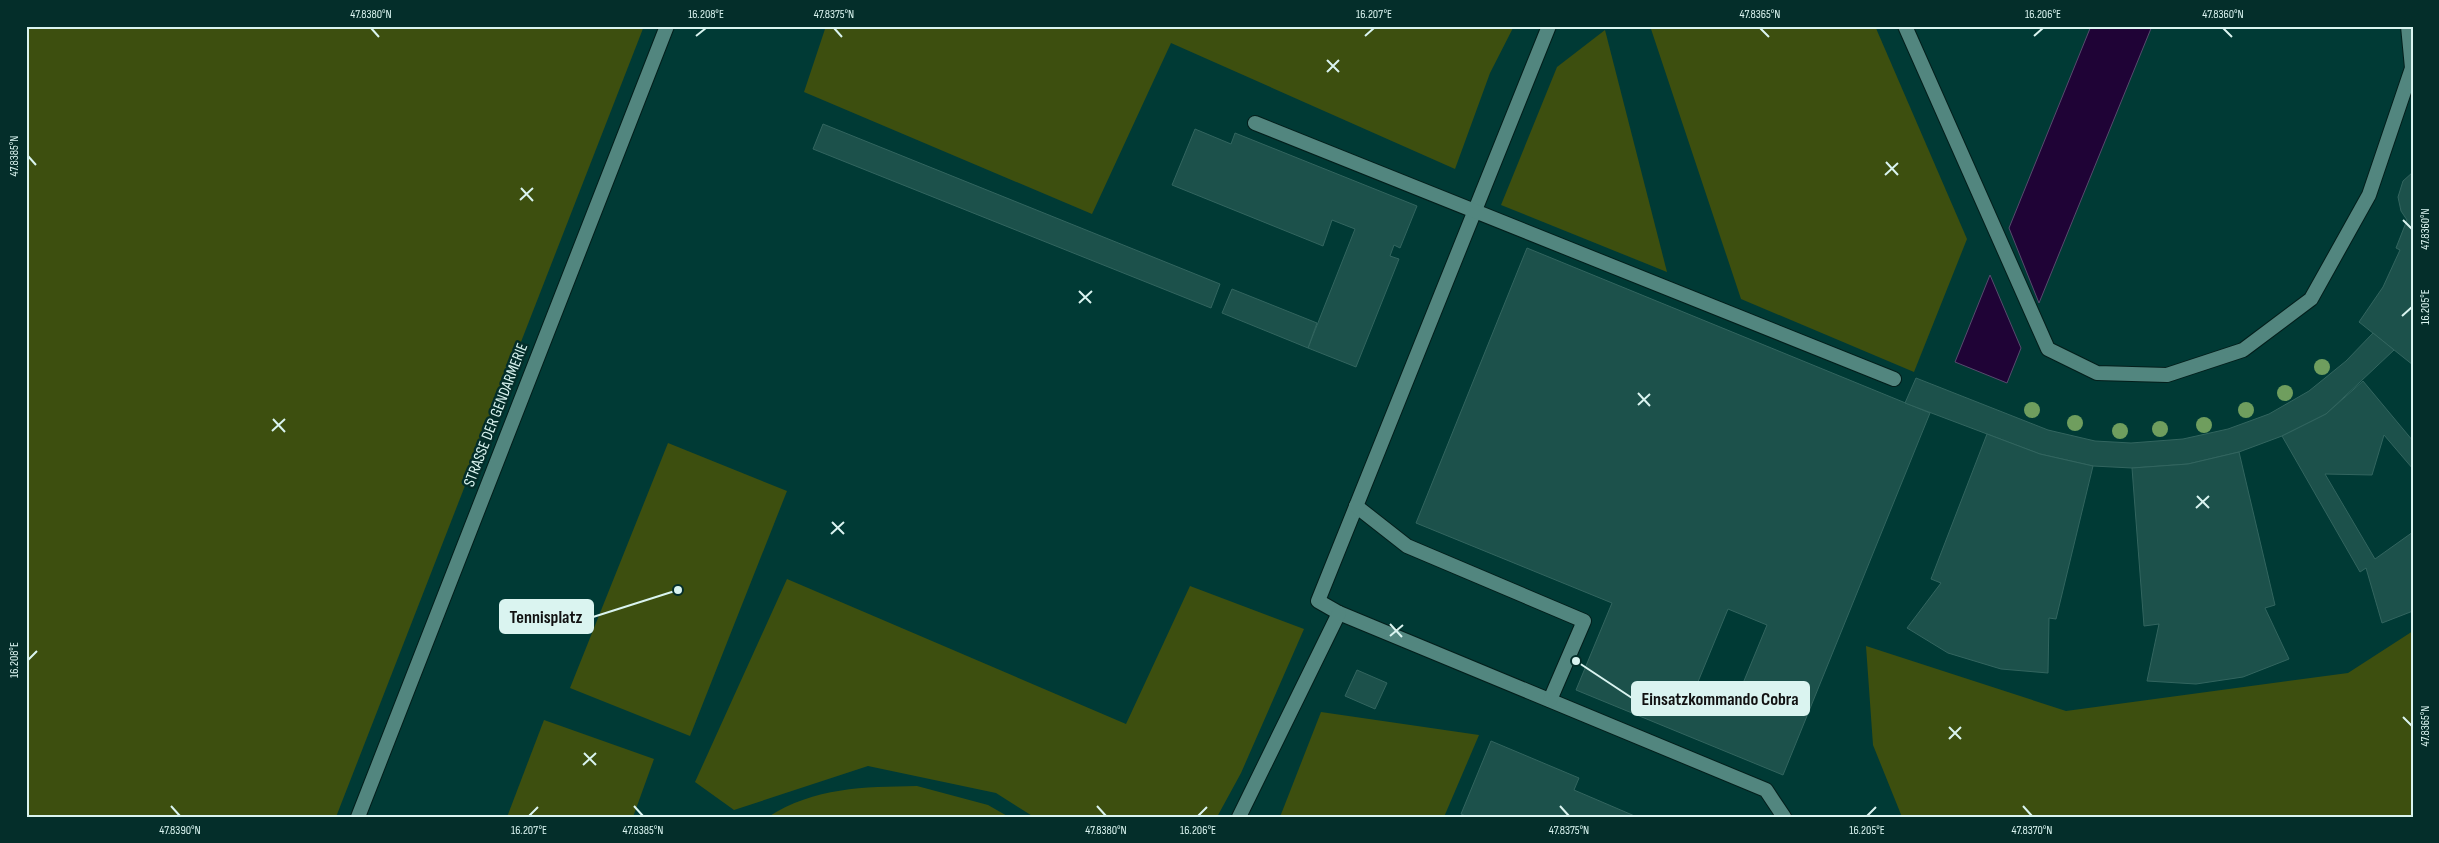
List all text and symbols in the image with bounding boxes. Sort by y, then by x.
text: 47.8380°N [350,7,392,22]
text: 16.208°E [688,7,724,22]
text: 47.8375°N [814,7,854,22]
text: 16.207°E [1356,7,1392,22]
text: 47.8365°N [1740,7,1780,22]
text: 16.206°E [2025,7,2061,22]
text: 47.8360°N [2202,7,2244,22]
text: 47.8385°N [7,136,22,176]
text: 47.8360°N [2418,208,2433,250]
text: 16.205°E [2418,289,2433,325]
street label: STRASSE DER GENDARMERIE [460,340,532,490]
callout: Tennisplatz [500,600,593,633]
text: Tennisplatz [510,607,582,628]
text: 16.208°E [7,642,22,678]
callout: Einsatzkommando Cobra [1632,682,1809,715]
text: Einsatzkommando Cobra [1642,689,1799,710]
text: 47.8365°N [2418,706,2433,746]
text: 47.8390°N [159,823,201,838]
text: 16.207°E [511,823,547,838]
text: 47.8385°N [623,823,663,838]
text: 47.8380°N [1085,823,1127,838]
text: 16.206°E [1180,823,1216,838]
text: 47.8375°N [1549,823,1589,838]
text: 16.205°E [1849,823,1885,838]
text: 47.8370°N [2012,823,2052,838]

